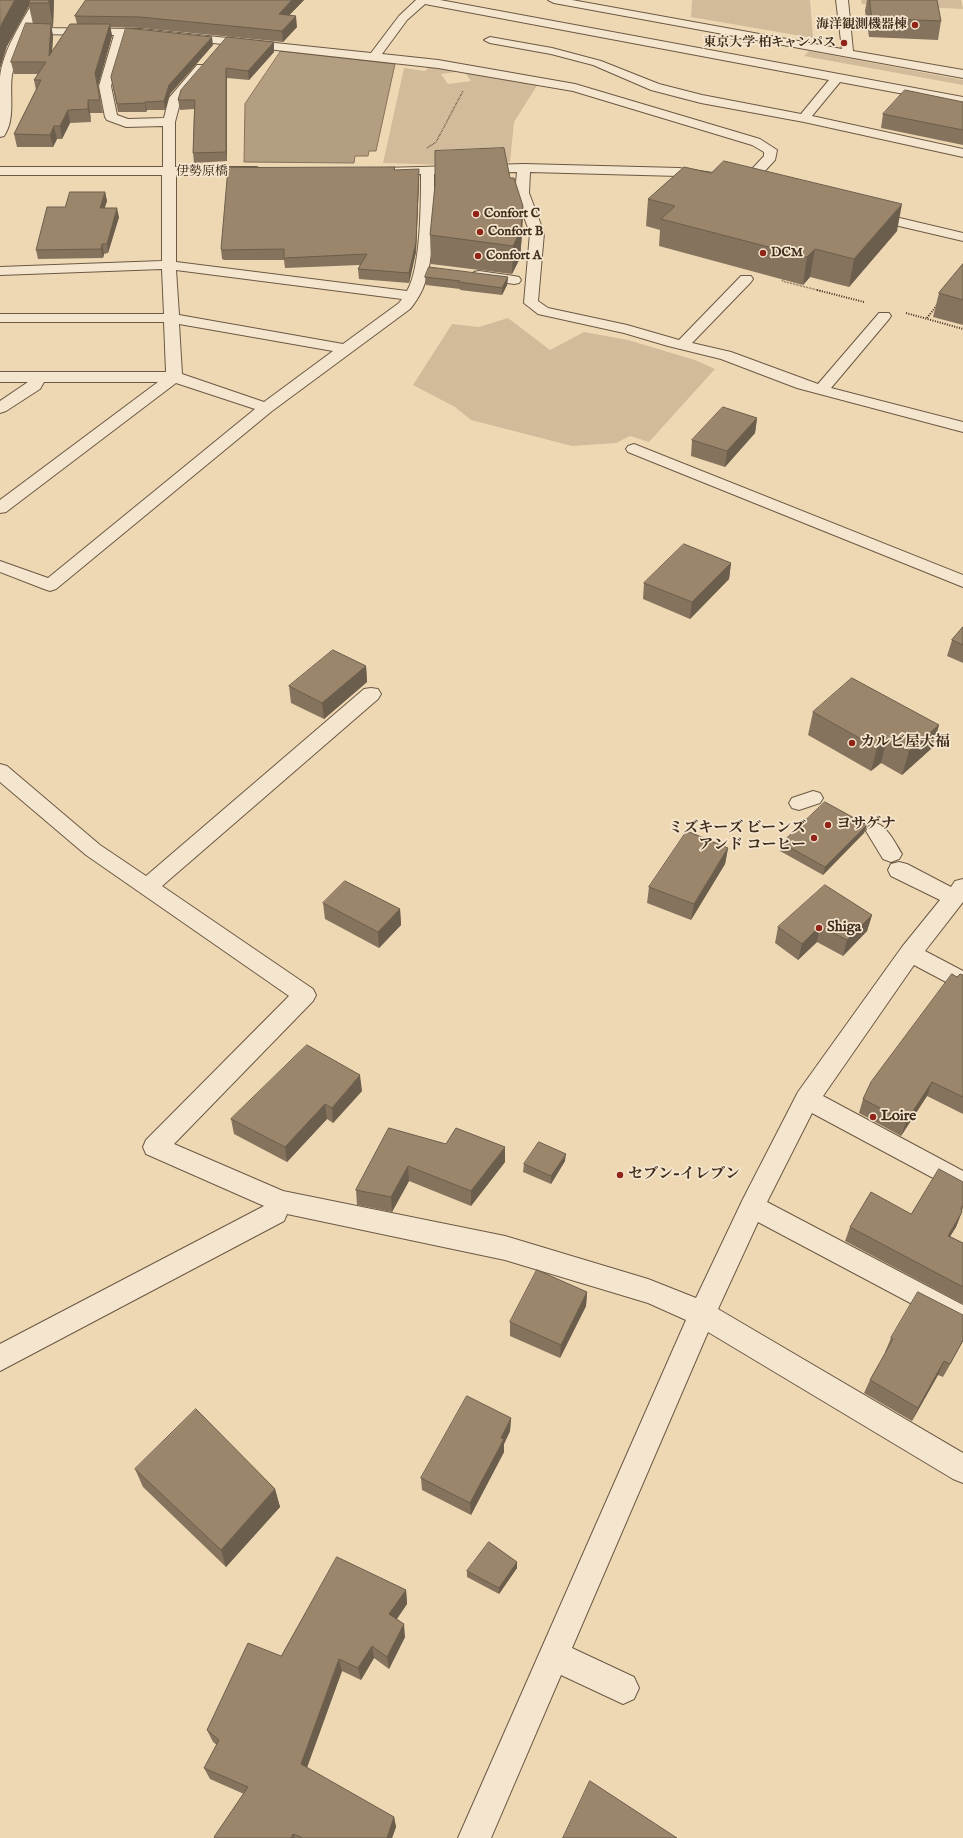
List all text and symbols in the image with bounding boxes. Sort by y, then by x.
place label: 海洋観測機器棟 [816,17,907,33]
marker: 海洋観測機器棟 [910,20,920,30]
place label: 東京大学 柏キャンパス [703,35,836,51]
marker: 東京大学 柏キャンパス [839,38,849,48]
street label: 伊勢原橋 [176,164,228,180]
place label: Confort C [484,206,540,222]
marker: Confort C [471,209,481,219]
place label: Confort B [488,224,543,240]
marker: Confort B [475,227,485,237]
place label: DCM [771,245,803,261]
place label: Confort A [486,248,542,264]
marker: DCM [758,248,768,258]
marker: Confort A [473,251,483,261]
place label: カルビ屋大福 [860,734,950,752]
marker: カルビ屋大福 [847,738,857,748]
place label: ヨサゲナ [836,816,896,834]
place label: ミズキーズ ビーンズ アンド コーヒー [668,820,806,855]
marker: ヨサゲナ [823,820,833,830]
marker: ミズキーズ ビーンズ アンド コーヒー [809,833,819,843]
place label: Shiga [827,919,861,937]
marker: Shiga [814,923,824,933]
place label: Loire [881,1108,916,1126]
marker: Loire [868,1112,878,1122]
place label: セブン-イレブン [628,1166,740,1184]
marker: セブン-イレブン [615,1170,625,1180]

